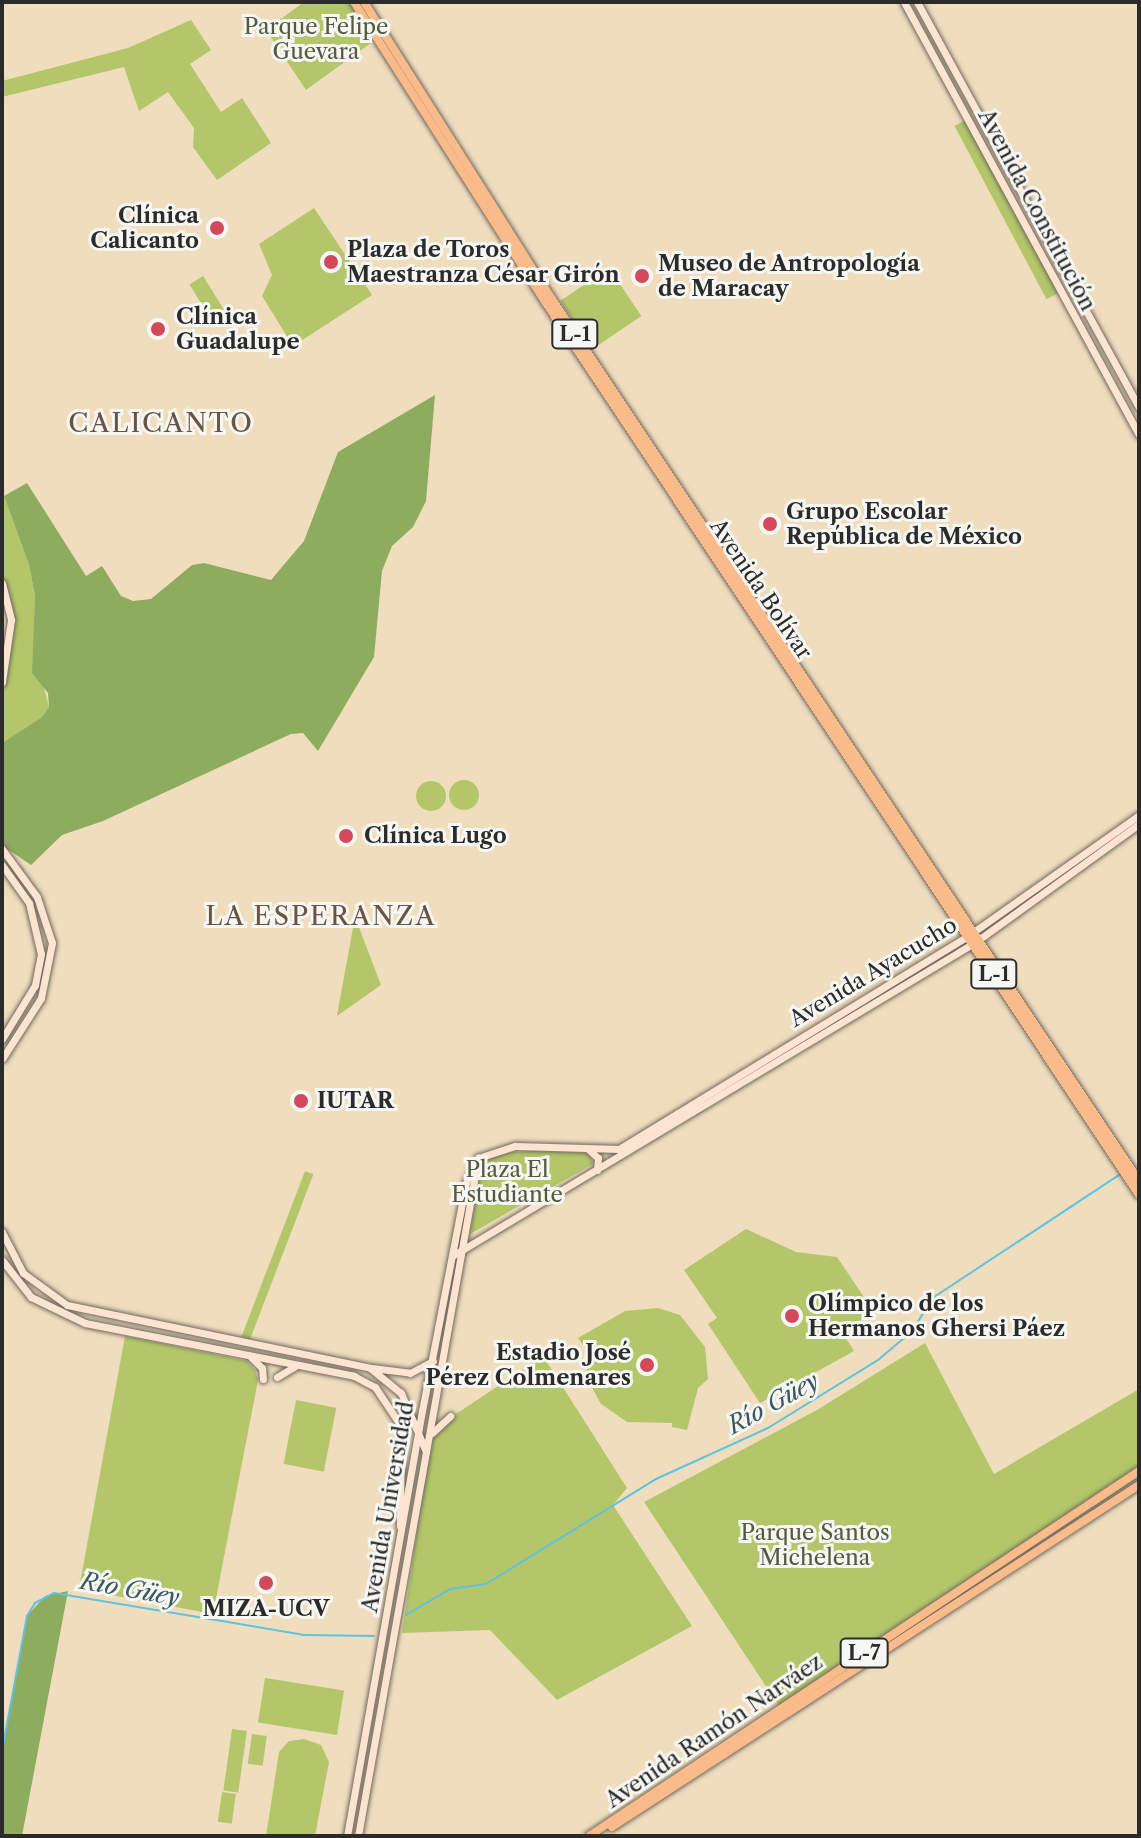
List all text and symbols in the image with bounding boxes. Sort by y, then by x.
park label: Parque Felipe Guevara [244,13,388,64]
street label: Avenida Constitución [973,105,1101,315]
place label: Clínica Calicanto [90,202,199,254]
marker: Clínica Calicanto [206,217,228,239]
place label: Plaza de Toros Maestranza César Girón [347,236,620,288]
place label: Museo de Antropología de Maracay [658,250,921,302]
marker: Plaza de Toros Maestranza César Girón [322,253,340,271]
marker: Museo de Antropología de Maracay [633,267,651,285]
place label: Clínica Guadalupe [176,303,300,354]
marker: Clínica Guadalupe [147,318,169,340]
road number: L-1 [551,318,599,350]
district label: CALICANTO [68,408,254,440]
place label: Grupo Escolar República de México [786,498,1022,550]
street label: Avenida Bolívar [704,514,818,664]
marker: Grupo Escolar República de México [761,515,779,533]
place label: Clínica Lugo [364,823,507,849]
marker: Clínica Lugo [335,825,357,847]
district label: LA ESPERANZA [205,901,437,933]
street label: Avenida Ayacucho [784,911,962,1033]
road number: L-1 [970,958,1018,990]
place label: IUTAR [317,1088,394,1114]
marker: IUTAR [292,1092,310,1110]
park label: Plaza El Estudiante [451,1156,563,1208]
place label: Olímpico de los Hermanos Ghersi Páez [808,1290,1065,1342]
marker: Olímpico de los Hermanos Ghersi Páez [783,1307,801,1325]
place label: Estadio José Pérez Colmenares [426,1339,631,1390]
marker: Estadio José Pérez Colmenares [638,1356,656,1374]
water label: Río Güey [722,1366,824,1440]
street label: Avenida Universidad [356,1399,420,1615]
park label: Parque Santos Michelena [740,1519,890,1570]
water label: Río Güey [78,1566,182,1612]
marker: MIZA-UCV [257,1574,275,1592]
place label: MIZA-UCV [202,1596,330,1622]
road number: L-7 [838,1637,890,1669]
street label: Avenida Ramón Narváez [600,1648,828,1814]

